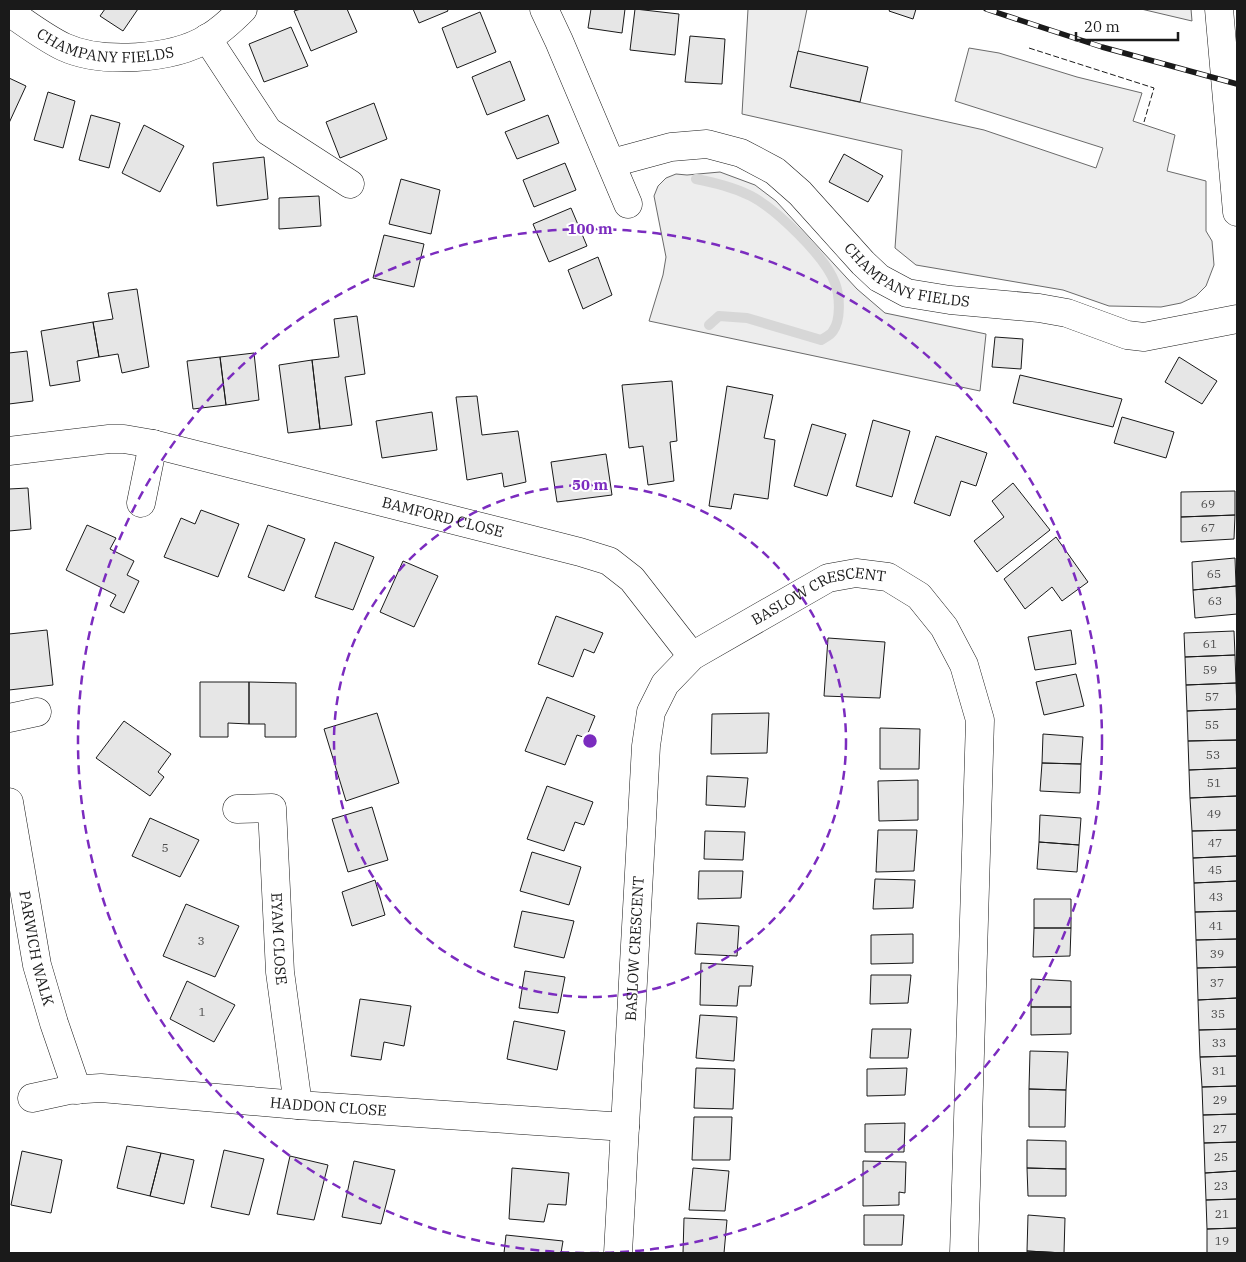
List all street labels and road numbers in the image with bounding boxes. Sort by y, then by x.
street label: CHAMPANY FIELDS [33,24,176,67]
street label: CHAMPANY FIELDS [840,238,971,311]
street label: BAMFORD CLOSE [380,492,506,541]
street label: BASLOW CRESCENT [748,563,887,629]
street label: BASLOW CRESCENT [621,875,648,1021]
street label: PARWICH WALK [15,889,59,1008]
street label: EYAM CLOSE [267,892,292,986]
street label: HADDON CLOSE [269,1093,387,1120]

